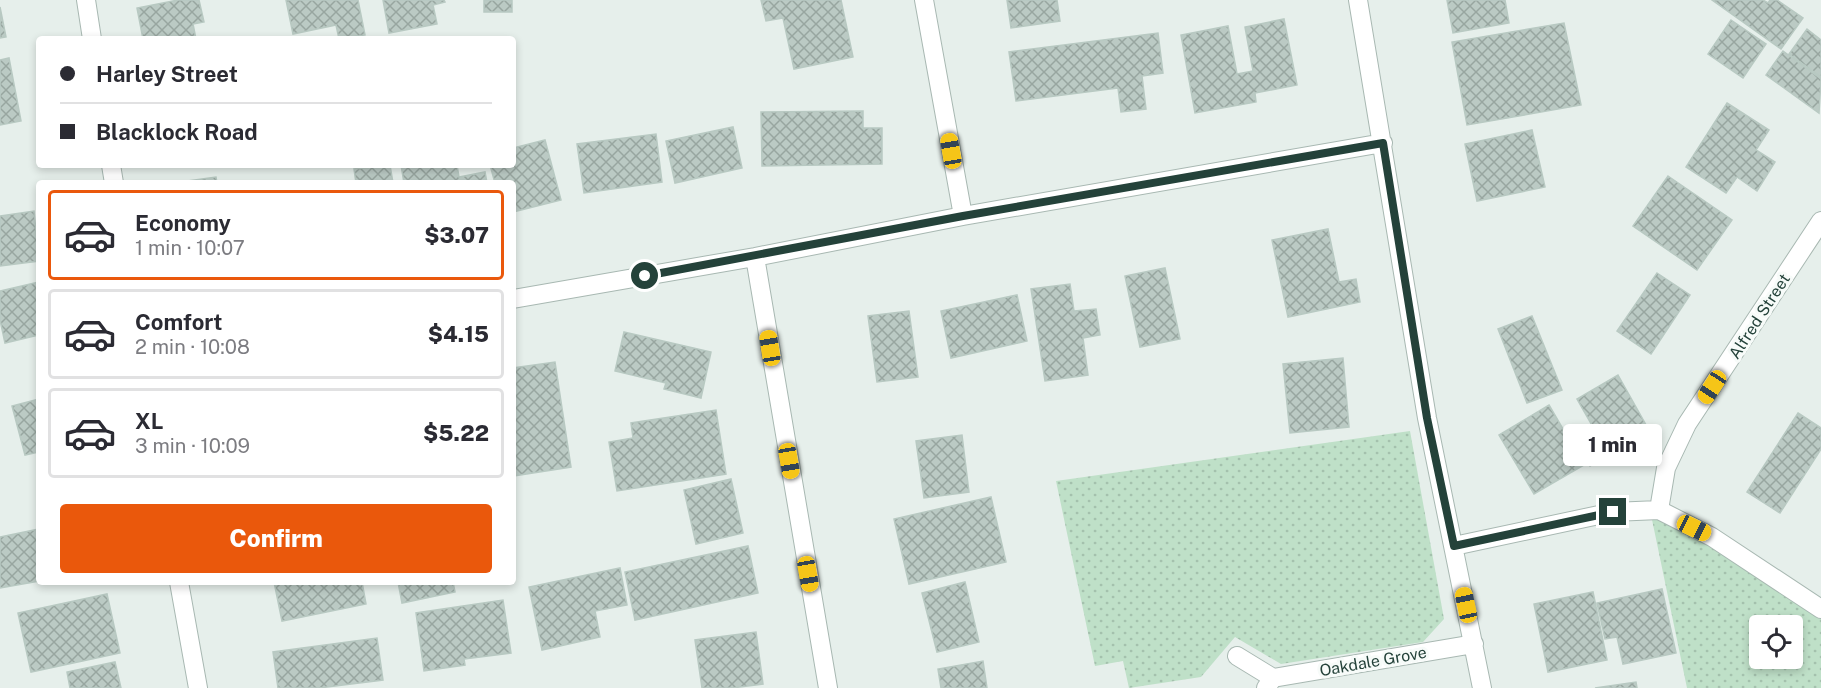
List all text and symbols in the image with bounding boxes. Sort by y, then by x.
text: Harley Street [96,61,238,87]
text: Blacklock Road [96,119,258,145]
car [939,132,963,170]
icon: car [63,208,117,262]
text: Economy [135,210,231,236]
text: $3.07 [424,222,489,248]
text: 1 min · 10:07 [135,236,245,260]
route start [631,262,658,289]
street label: Alfred Street [1725,270,1794,362]
icon: car [63,307,117,361]
text: Comfort [135,309,222,335]
text: $4.15 [428,321,489,347]
car [758,329,782,367]
text: 2 min · 10:08 [135,335,250,359]
car [1695,367,1729,407]
icon: car [63,406,117,460]
text: XL [135,408,163,434]
text: $5.22 [423,420,489,446]
callout: 1 min [1564,425,1662,467]
text: 1 min [1588,433,1637,457]
text: 3 min · 10:09 [135,434,250,458]
car [777,442,801,480]
route end [1599,498,1626,525]
button: Confirm [60,504,492,573]
car [1674,512,1714,544]
car [796,555,820,593]
car [1453,586,1479,624]
map controls [1749,615,1803,669]
button: locate [1749,615,1803,669]
street label: Oakdale Grove [1318,643,1428,680]

